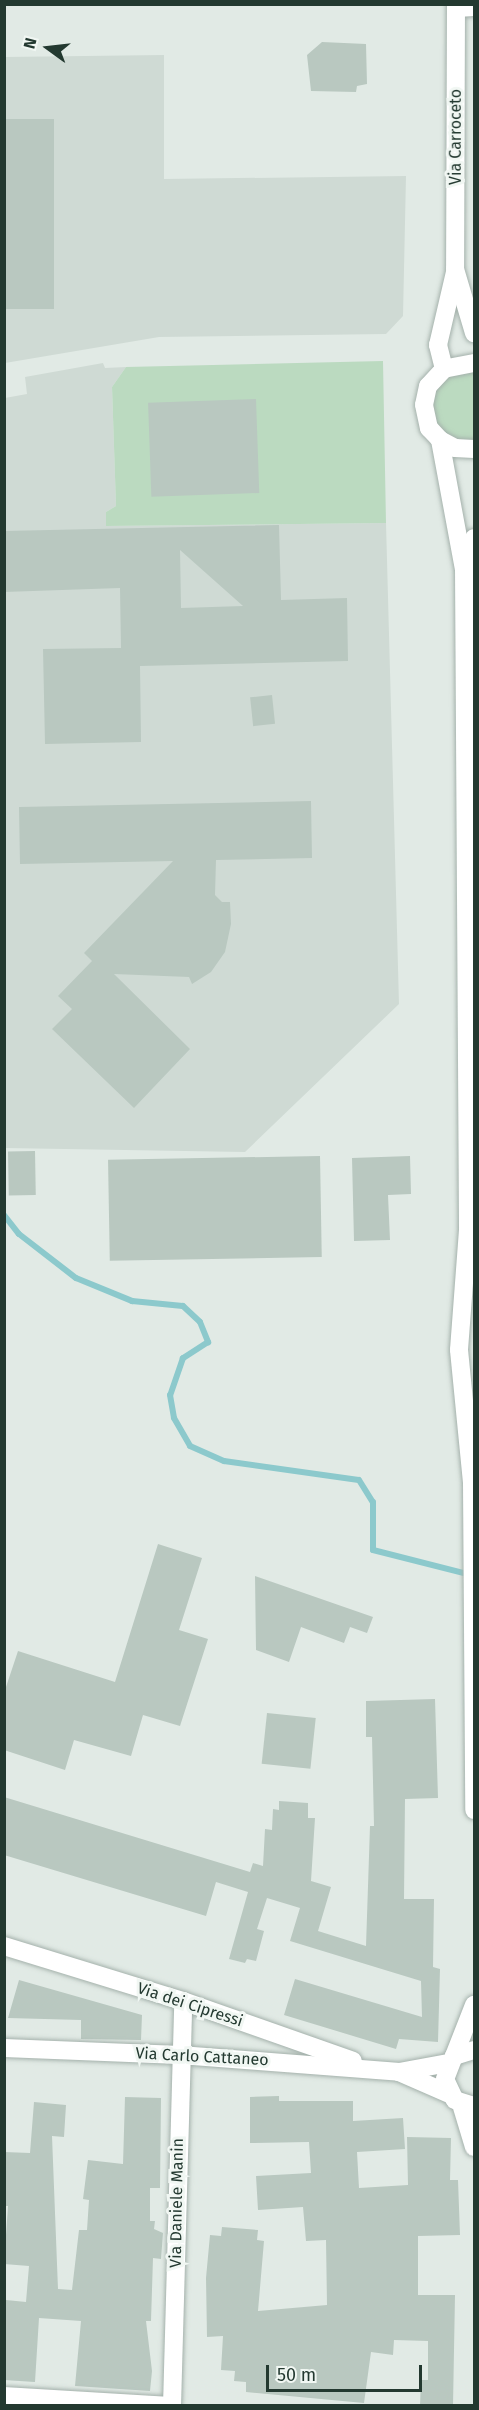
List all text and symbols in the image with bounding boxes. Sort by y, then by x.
north arrow [18,18,78,78]
text: N [20,36,41,51]
street label: Via Carroceto [446,89,466,185]
street label: Via dei Cipressi [135,1979,245,2031]
street label: Via Carlo Cattaneo [135,2044,269,2070]
street label: Via Daniele Manin [166,2138,188,2268]
scale bar [269,2353,425,2391]
text: 50 m [277,2364,316,2386]

